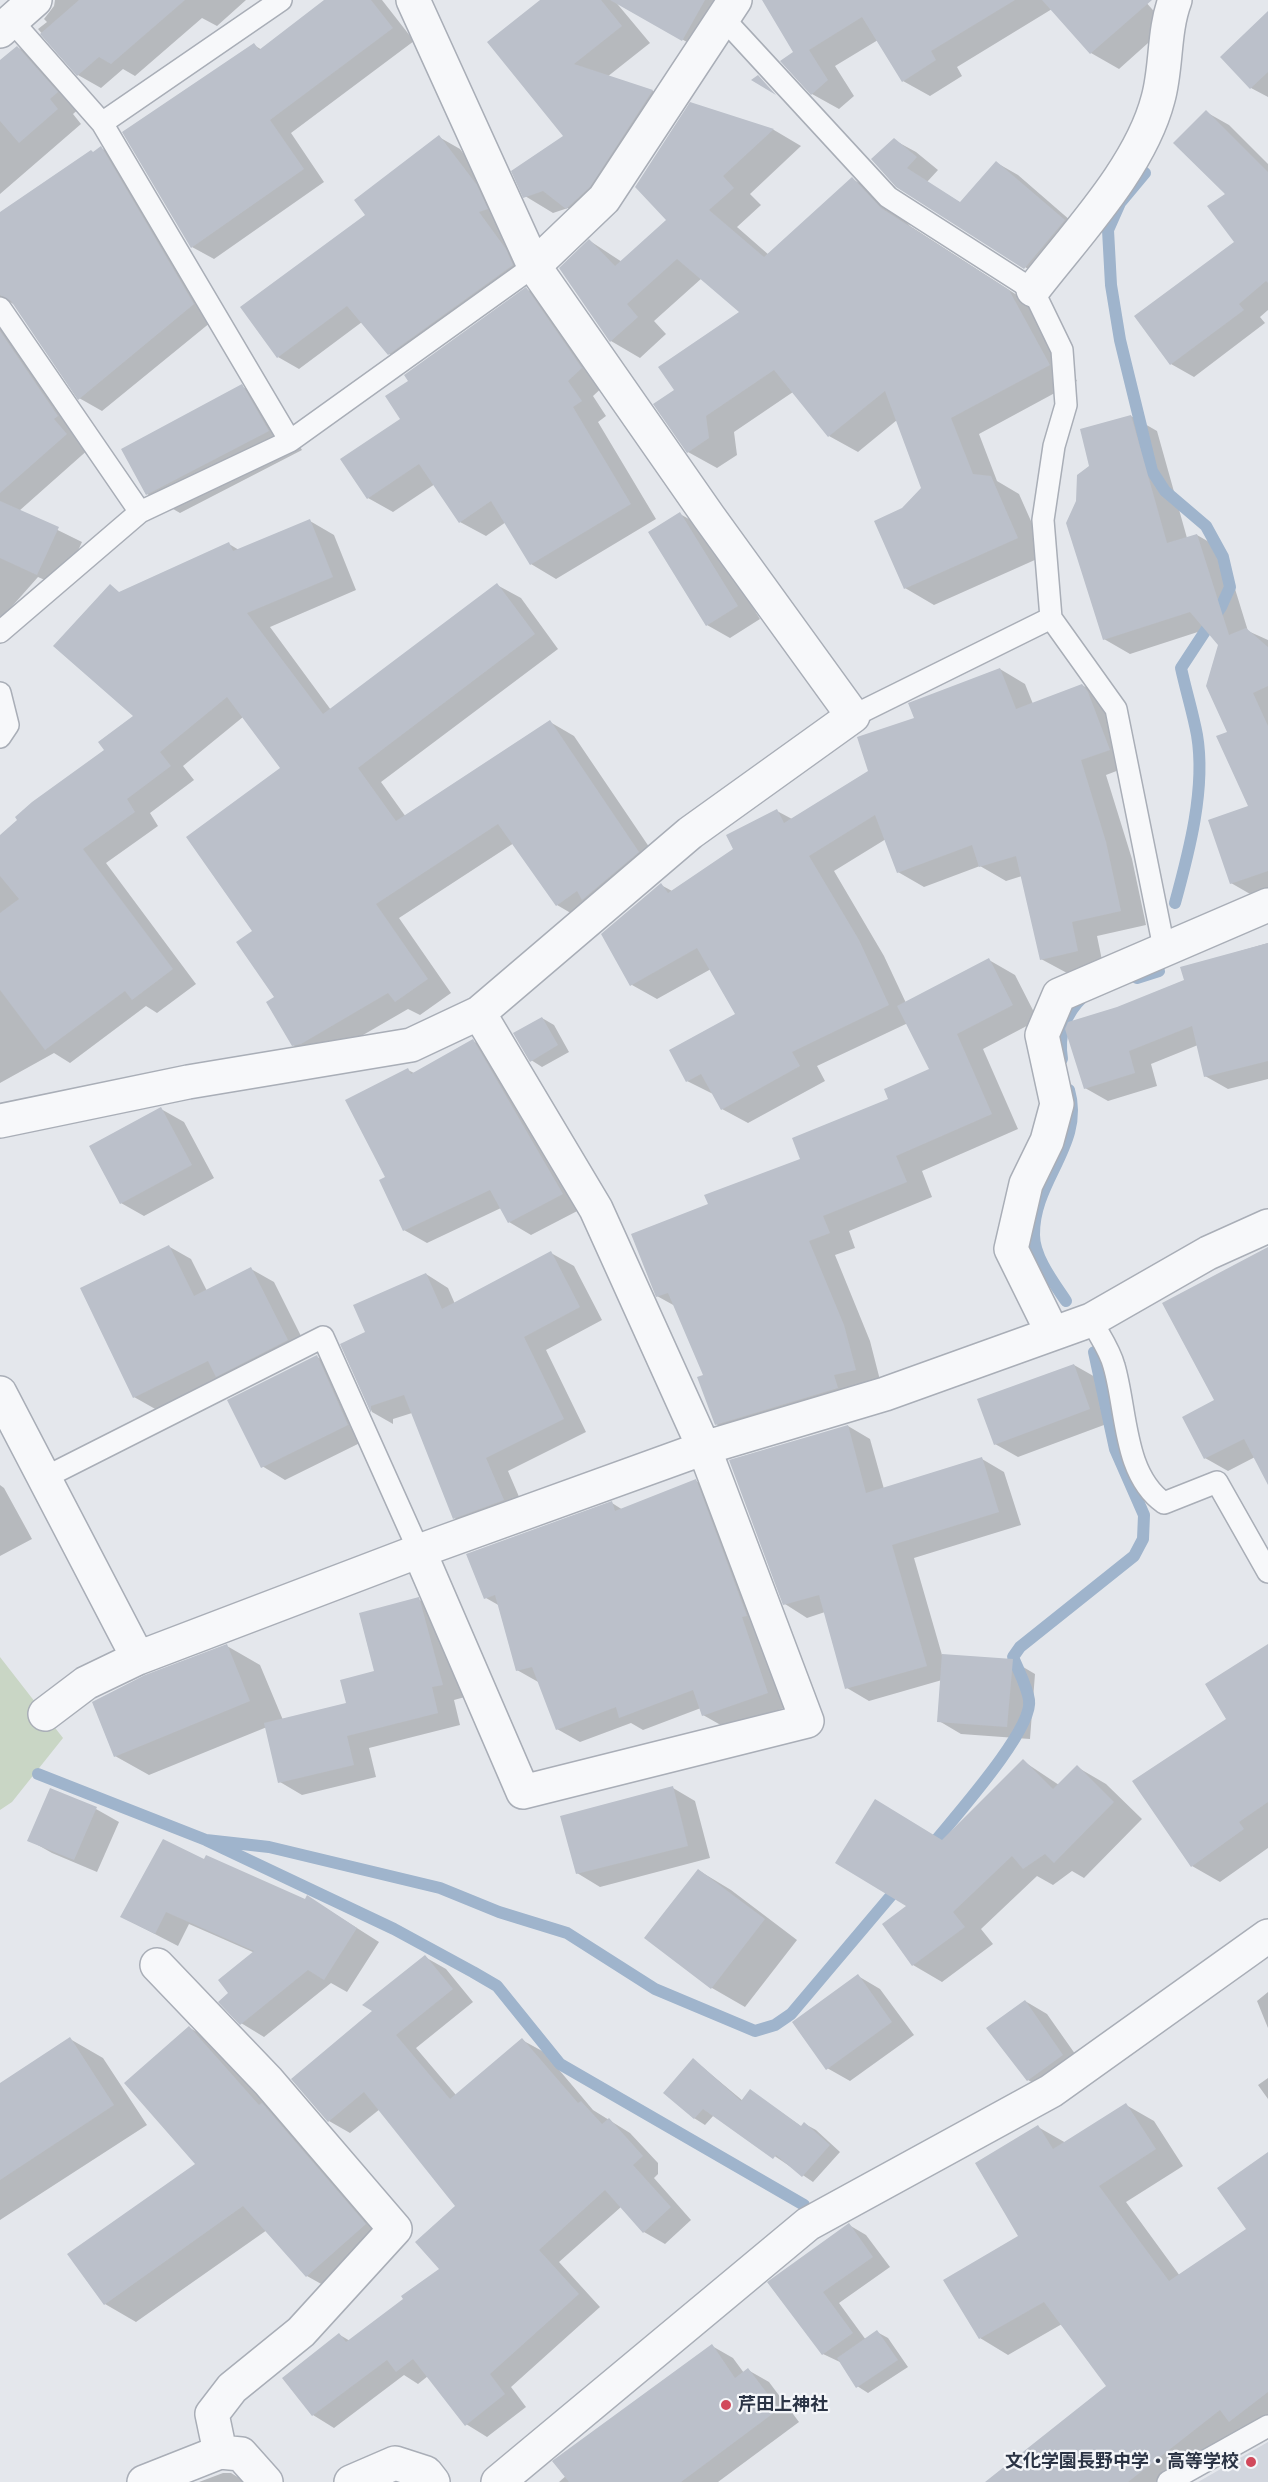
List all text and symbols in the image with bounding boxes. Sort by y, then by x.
place label: 芹田上神社 [738,2394,828,2416]
marker: 芹田上神社 [719,2398,733,2412]
place label: 文化学園長野中学・高等学校 [1005,2451,1239,2473]
marker: 文化学園長野中学・高等学校 [1244,2455,1258,2469]

